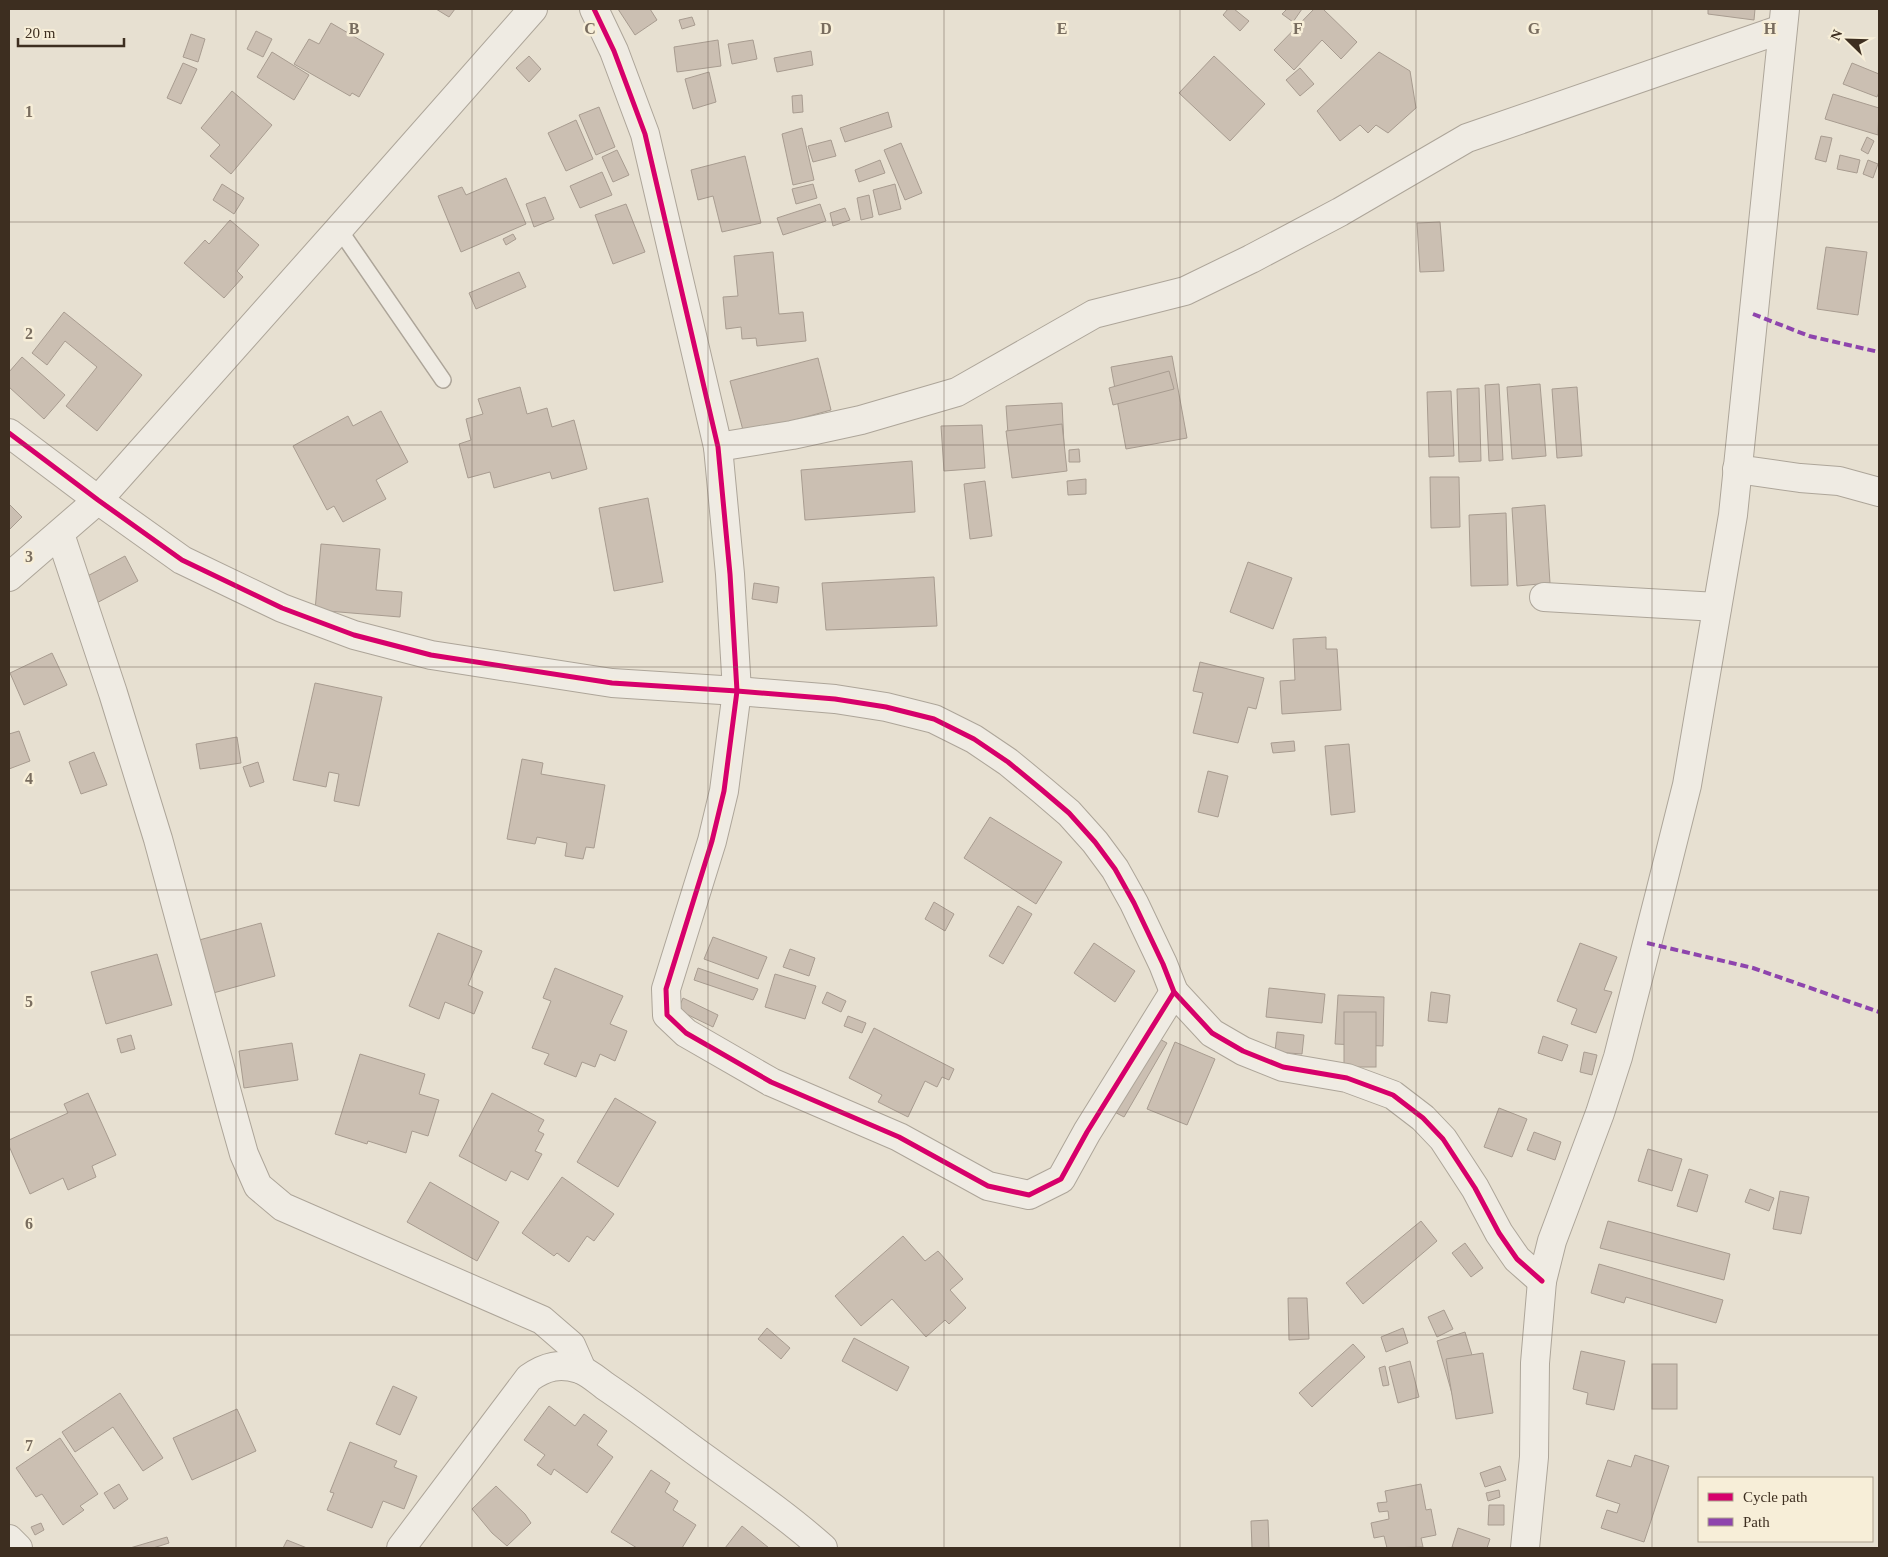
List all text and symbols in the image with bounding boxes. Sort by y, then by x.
scale bar [18,15,124,47]
north arrow [1823,15,1873,65]
text: B [349,20,360,37]
text: C [584,20,596,37]
text: D [820,20,832,37]
text: E [1057,20,1067,37]
text: F [1293,20,1303,37]
text: G [1528,20,1541,37]
text: H [1764,20,1777,37]
text: 20 m [25,25,56,41]
text: N [1828,28,1845,43]
text: 1 [25,103,33,120]
text: 2 [25,325,33,342]
text: 3 [25,548,33,565]
text: 4 [25,770,33,787]
text: 5 [25,993,33,1010]
text: 6 [25,1215,33,1232]
text: 7 [25,1437,33,1454]
legend [1698,1477,1873,1542]
text: Cycle path [1743,1489,1808,1505]
text: Path [1743,1514,1770,1530]

